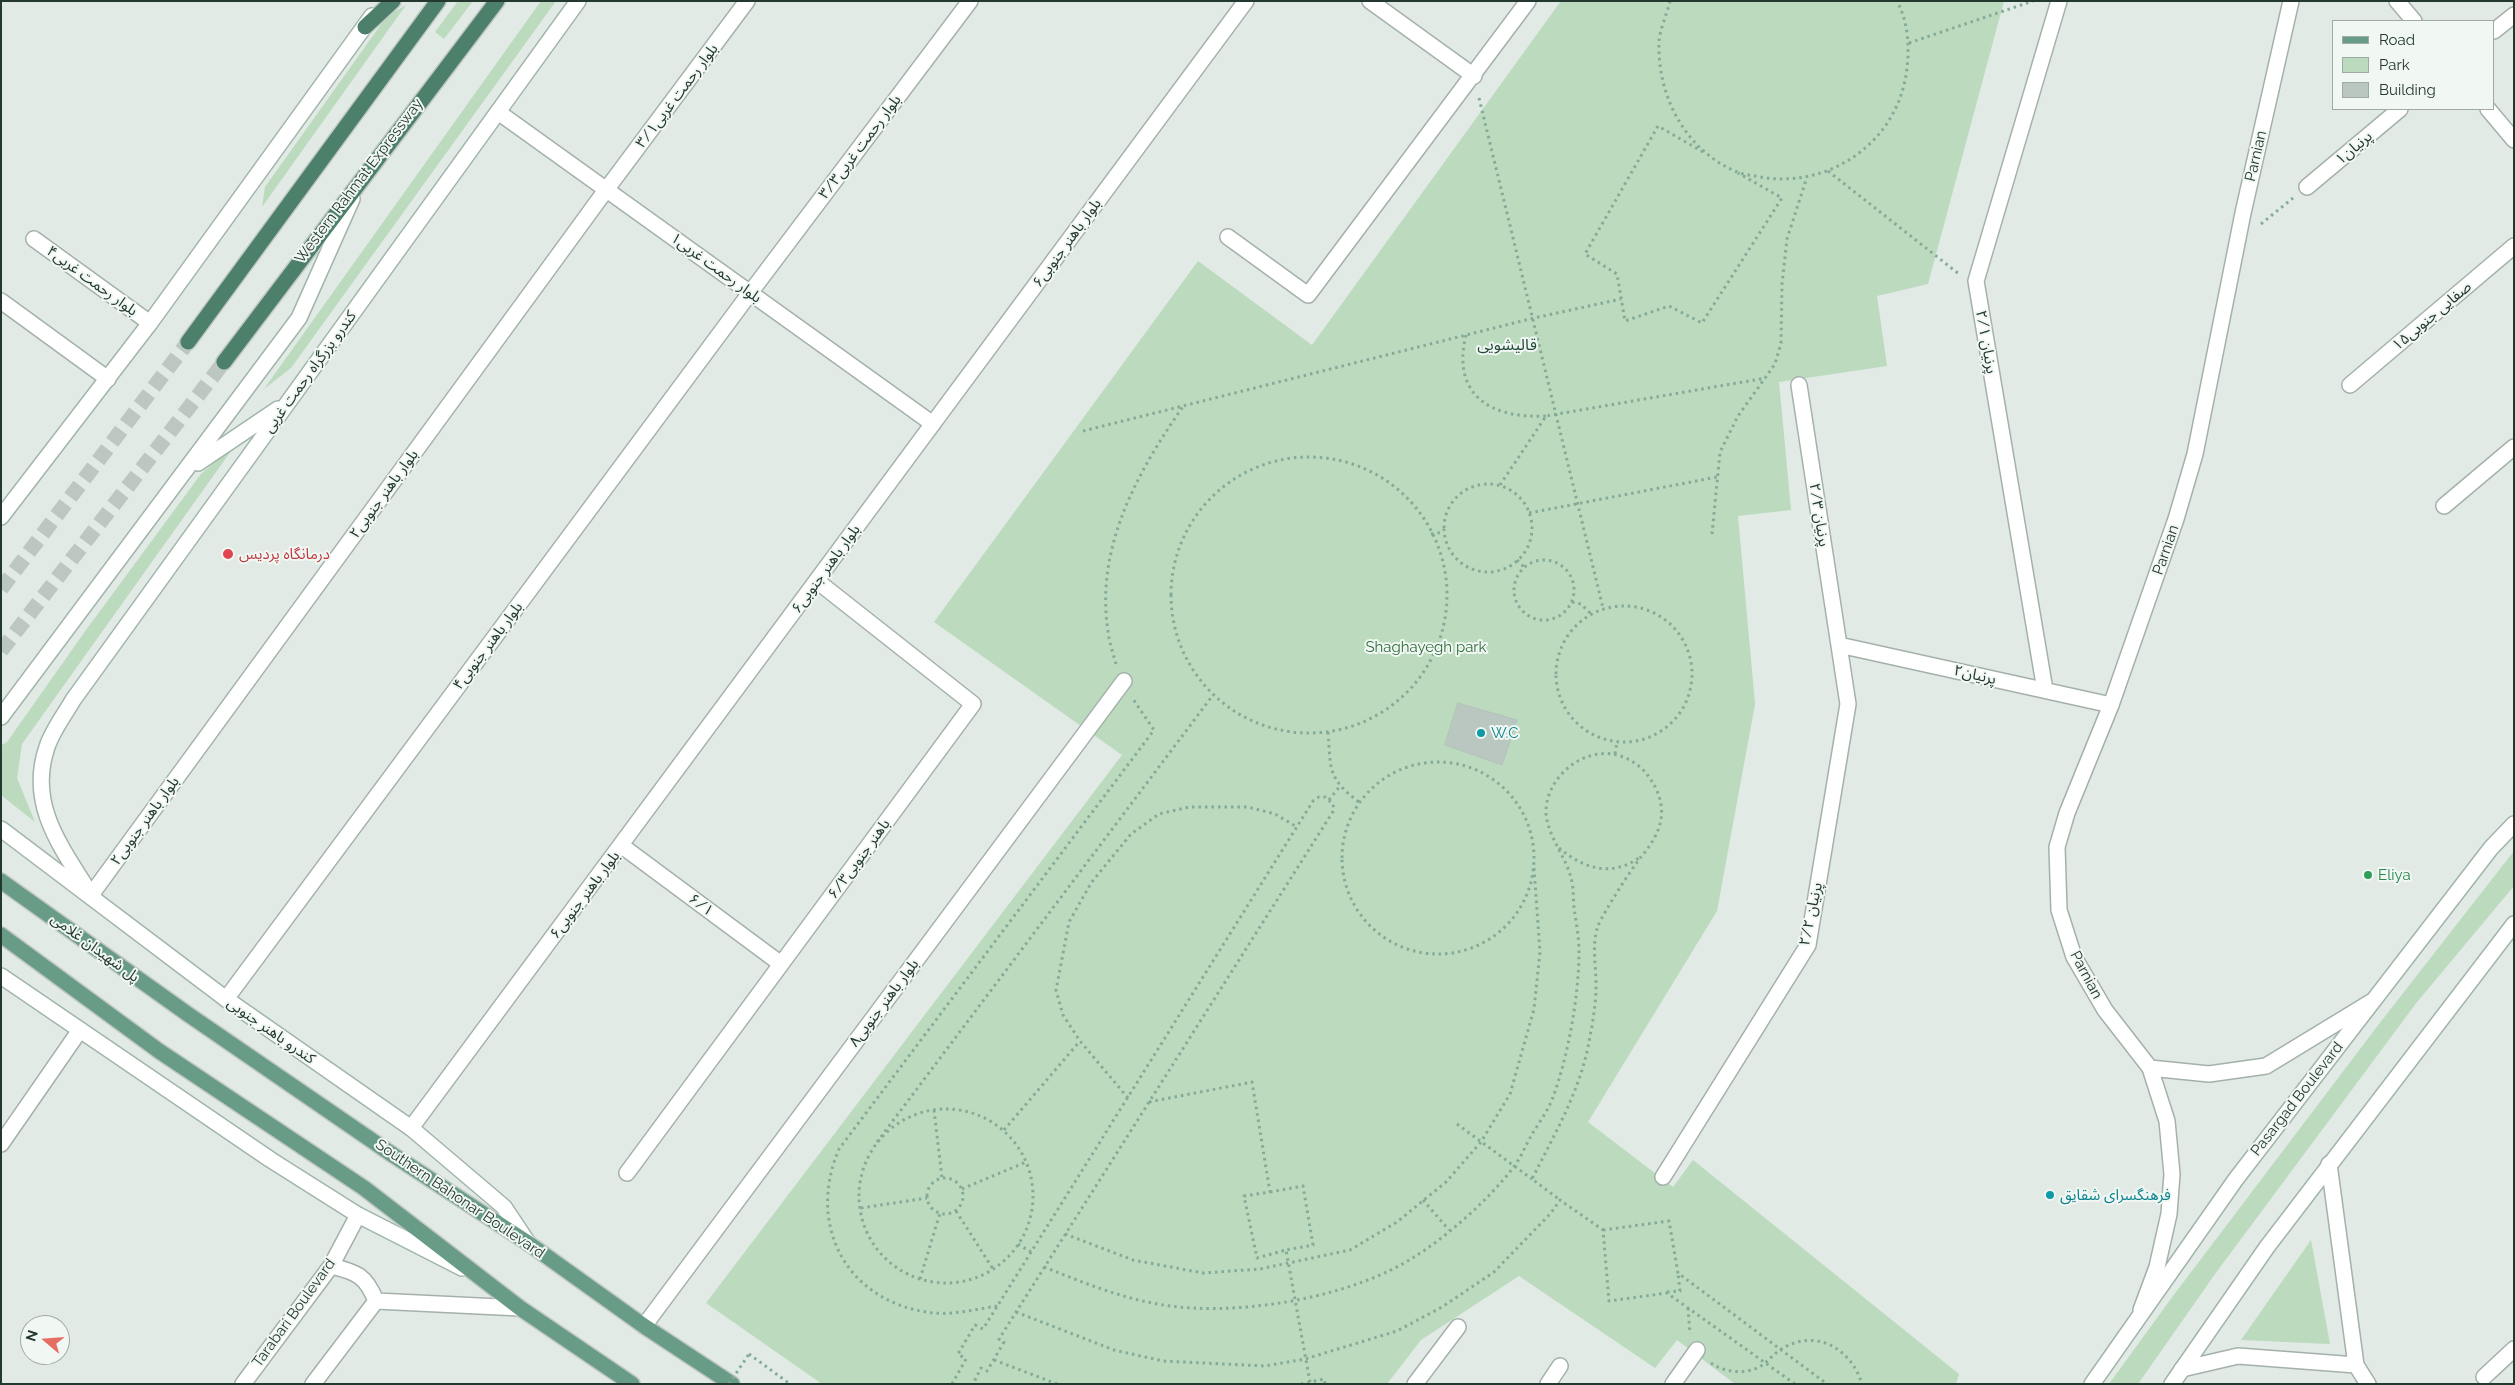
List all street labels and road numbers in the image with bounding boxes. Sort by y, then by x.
street label: بلوار رحمت غربی۳/۱ [632,40,722,152]
street label: بلوار رحمت غربی۳/۳ [815,91,905,203]
street label: Western Rahmat Expressway [291,95,427,267]
street label: پرنیان۱ [2332,127,2376,169]
street label: Parnian [2241,129,2271,183]
street label: بلوار باهنر جنوبی۶ [1029,195,1105,291]
street label: بلوار رحمت غربی۱ [667,229,765,307]
street label: بلوار رحمت غربی۴ [43,242,141,320]
street label: صفایی جنوبی۱۵ [2389,278,2475,354]
street label: کندرو بزرگراه رحمت غربی [260,308,360,436]
street label: پرنیان ۲/۱ [1972,309,2000,375]
street label: بلوار باهنر جنوبی۲ [346,446,422,542]
street label: پرنیان ۲/۳ [1805,482,1833,548]
street label: بلوار باهنر جنوبی۶ [788,521,864,617]
street label: Parnian [2149,523,2183,577]
street label: بلوار باهنر جنوبی۴ [449,599,527,693]
street label: پرنیان۲ [1952,661,1998,689]
street label: بلوار باهنر جنوبی۲ [107,773,183,869]
street label: ۶/۳باهنر جنوبی [824,816,894,902]
street label: بلوار باهنر جنوبی۶ [546,848,624,942]
street label: پرنیان ۲/۲ [1796,881,1826,947]
street label: ۶/۱ [685,890,717,920]
street label: پل شهیدان غلامی [47,910,143,986]
street label: Parnian [2066,948,2106,1002]
street label: ۸بلوار باهنر جنوبی [845,956,923,1050]
street label: کندرو باهنر جنوبی [223,994,319,1068]
street label: Pasargad Boulevard [2247,1039,2347,1159]
street label: Southern Bahonar Boulevard [372,1136,548,1262]
street label: Tarabari Boulevard [249,1255,339,1371]

